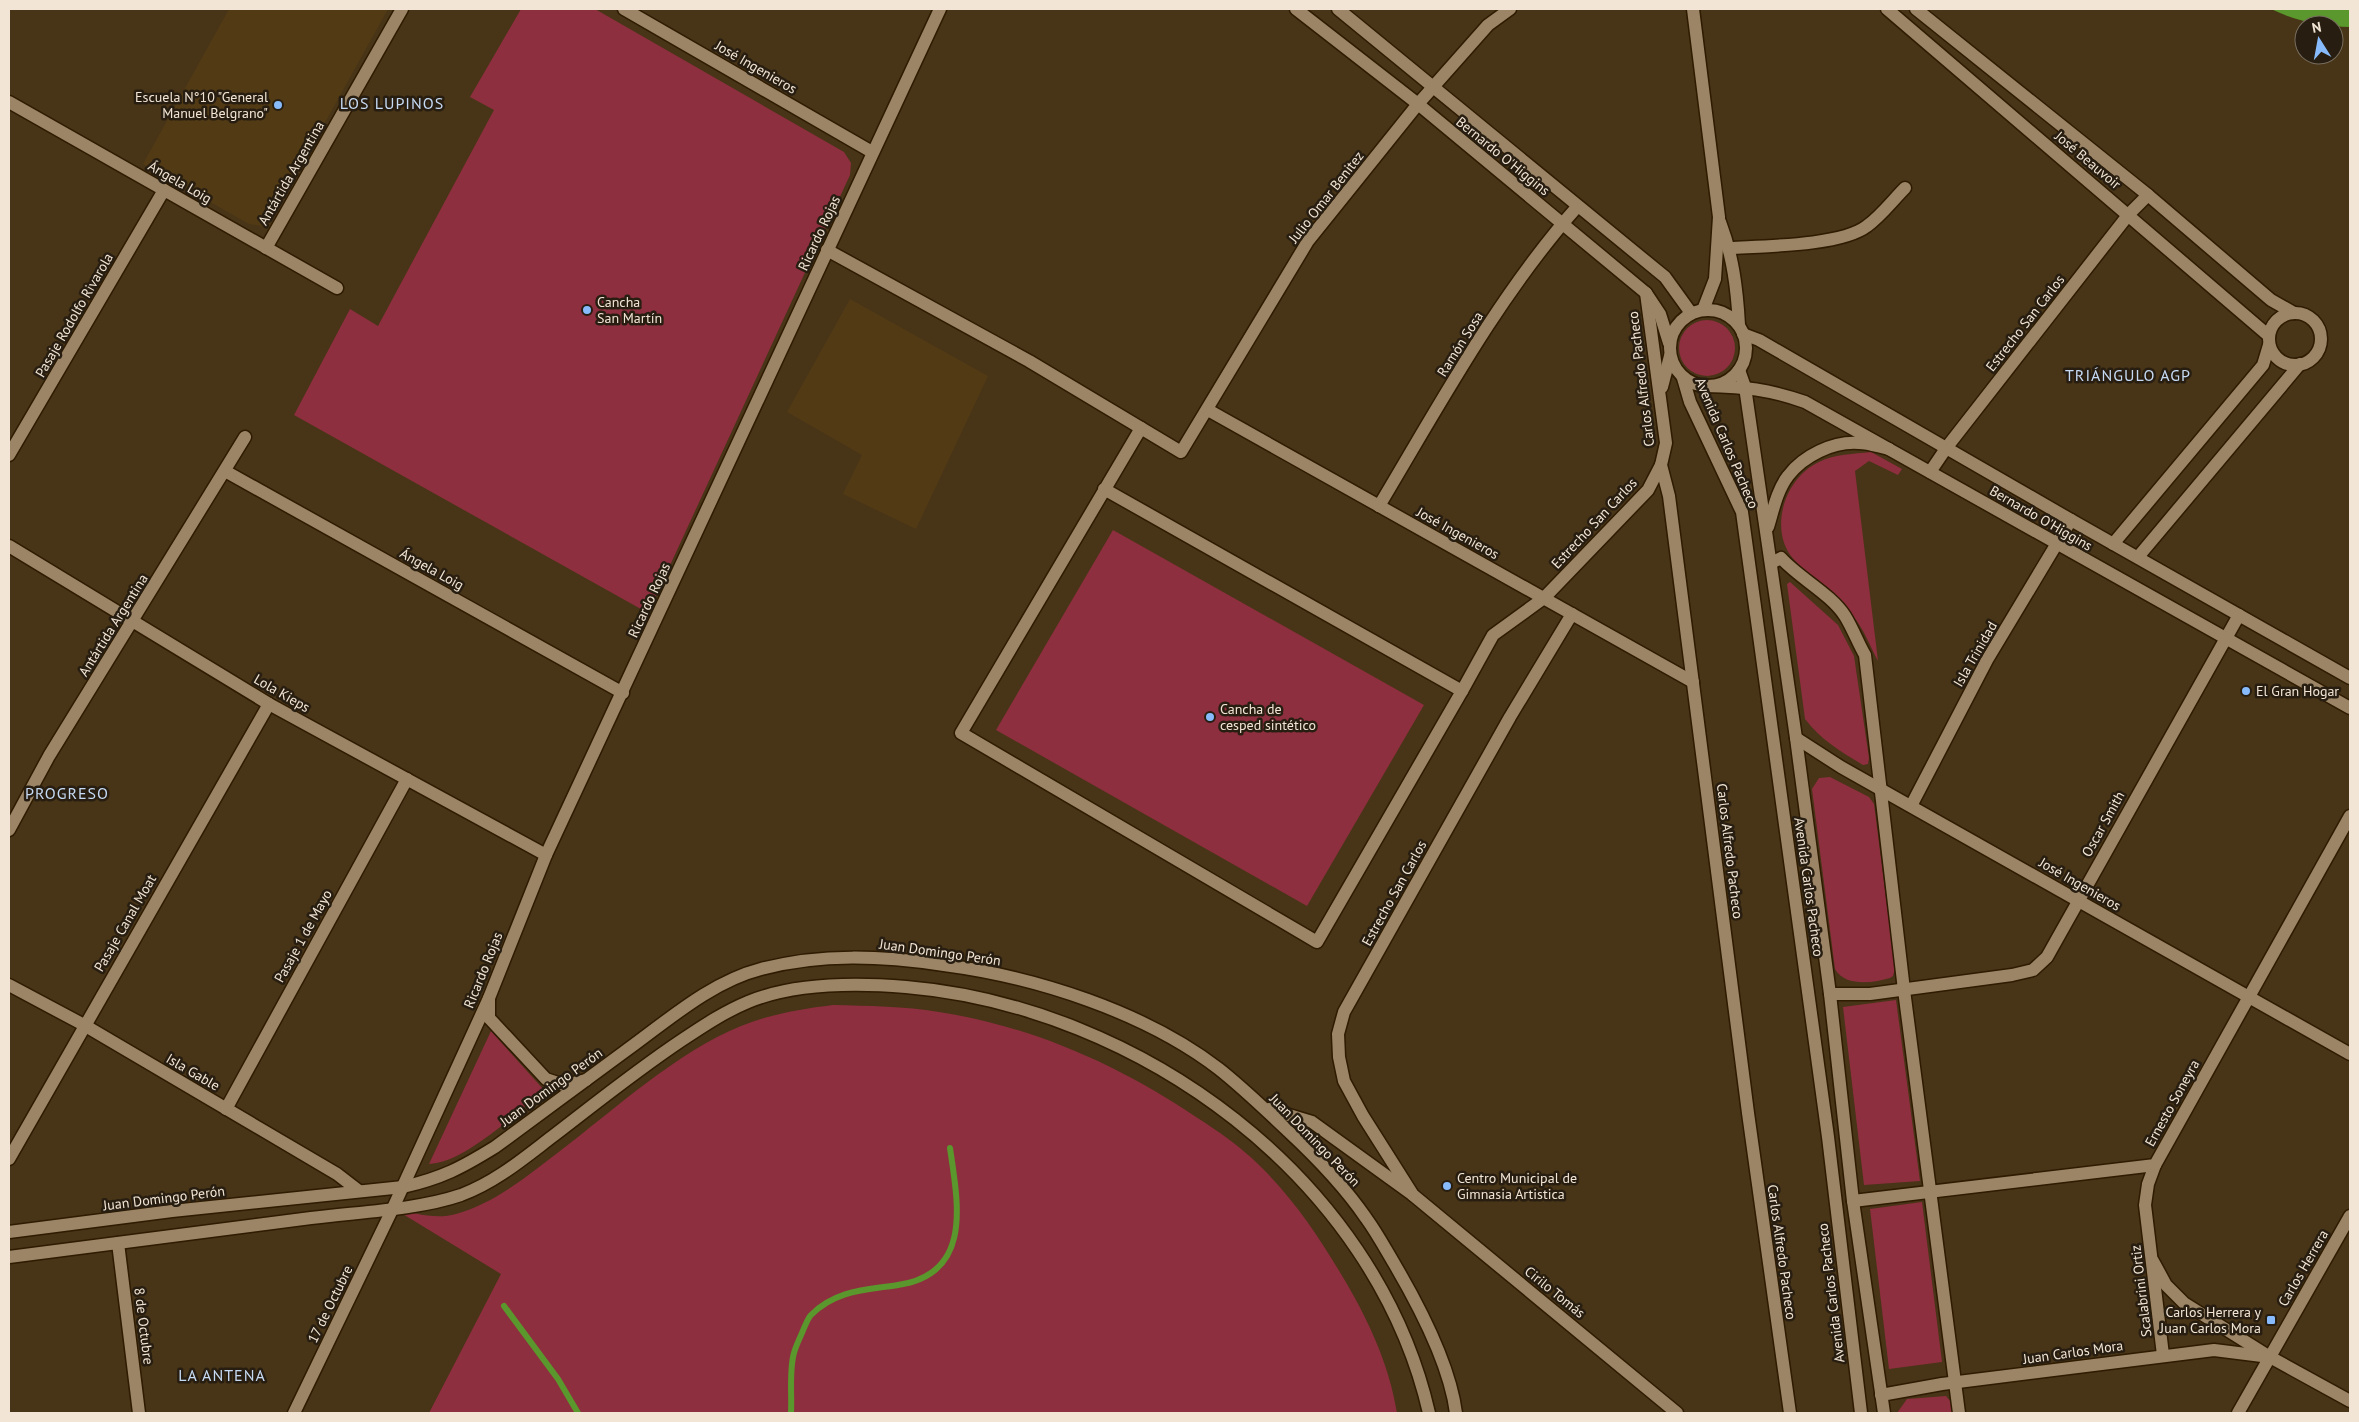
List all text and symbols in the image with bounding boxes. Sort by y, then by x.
north arrow [2294,15,2344,65]
text: N [2310,18,2323,37]
street label: José Ingenieros [711,36,800,98]
place label: Escuela N°10 "General Manuel Belgrano" [135,88,268,122]
district label: LOS LUPINOS [340,93,444,113]
marker: Escuela N°10 "General Manuel Belgrano" [272,99,284,111]
street label: Bernardo O'Higgins [1452,113,1554,199]
street label: Antártida Argentina [254,118,328,228]
street label: José Beauvoir [2051,127,2125,193]
street label: Julio Omar Benitez [1284,147,1367,247]
street label: Ángela Loig [145,157,215,207]
street label: Ricardo Rojas [794,193,844,273]
street label: Pasaje Rodolfo Rivarola [31,250,117,380]
street label: Estrecho San Carlos [1982,271,2068,375]
place label: Cancha San Martín [597,293,662,327]
marker: Cancha San Martín [581,304,593,316]
street label: Ramón Sosa [1433,308,1487,380]
street label: Carlos Alfredo Pacheco [1624,310,1658,448]
district label: TRIÁNGULO AGP [2065,365,2191,385]
street label: Avenida Carlos Pacheco [1691,375,1763,511]
street label: Estrecho San Carlos [1547,474,1641,572]
street label: Bernardo O'Higgins [1986,481,2096,555]
street label: José Ingenieros [1413,502,1502,563]
street label: Ángela Loig [397,544,467,594]
street label: Ricardo Rojas [624,560,674,640]
street label: Antártida Argentina [74,570,152,680]
street label: Isla Trinidad [1949,618,2001,690]
street label: Lola Kieps [251,670,313,716]
place label: El Gran Hogar [2256,682,2339,700]
marker: El Gran Hogar [2240,685,2252,697]
place label: Cancha de cesped sintético [1220,700,1316,734]
marker: Cancha de cesped sintético [1204,711,1216,723]
street label: Carlos Alfredo Pacheco [1713,782,1747,920]
district label: PROGRESO [25,783,109,803]
street label: Oscar Smith [2078,788,2128,860]
street label: Avenida Carlos Pacheco [1790,816,1828,958]
street label: Estrecho San Carlos [1358,837,1430,949]
street label: José Ingenieros [2035,853,2124,915]
street label: Pasaje Canal Moat [90,871,160,975]
street label: Pasaje 1 de Mayo [270,886,336,986]
street label: Ricardo Rojas [460,929,506,1011]
street label: Juan Domingo Perón [877,934,1002,969]
street label: Juan Domingo Perón [495,1044,606,1131]
street label: Isla Gable [163,1049,223,1095]
street label: Ernesto Soneyra [2141,1056,2203,1150]
street label: Juan Domingo Perón [1265,1089,1364,1190]
place label: Centro Municipal de Gimnasia Artistica [1457,1169,1577,1203]
marker: Centro Municipal de Gimnasia Artistica [1441,1180,1453,1192]
street label: Juan Domingo Perón [101,1182,226,1215]
street label: Carlos Alfredo Pacheco [1764,1183,1800,1321]
street label: Avenida Carlos Pacheco [1814,1222,1848,1364]
street label: Carlos Herrera [2274,1226,2332,1310]
street label: Scalabrini Ortiz [2126,1244,2156,1338]
street label: 17 de Octubre [303,1262,357,1346]
street label: Cirilo Tomás [1521,1262,1589,1322]
street label: 8 de Octubre [130,1287,158,1365]
place label: Carlos Herrera y Juan Carlos Mora [2159,1303,2261,1337]
marker: Carlos Herrera y Juan Carlos Mora [2265,1314,2277,1326]
street label: Juan Carlos Mora [2021,1336,2124,1368]
district label: LA ANTENA [178,1365,266,1385]

